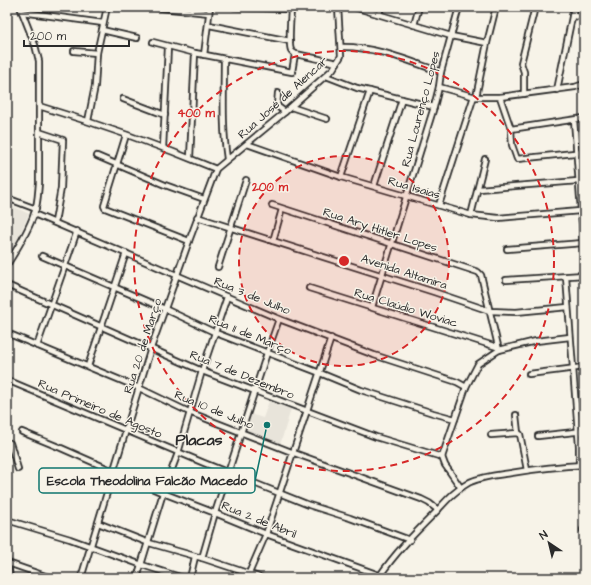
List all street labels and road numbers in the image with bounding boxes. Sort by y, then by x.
street label: Rua Lourenço Lopes [397,49,445,169]
street label: Rua José de Alencar [234,53,332,143]
street label: Rua Isaias [386,172,442,204]
street label: Rua Ary Hitler Lopes [320,203,439,257]
street label: Avenida Altamira [359,250,449,294]
street label: Rua 3 de Julho [211,273,293,319]
street label: Rua Claúdio Woviac [352,284,460,332]
street label: Rua 20 de Março [120,296,166,396]
street label: Rua 11 de Março [206,311,294,359]
street label: Rua 7 de Dezembro [187,346,297,404]
street label: Rua Primeiro de Agosto [35,375,165,444]
street label: Rua 10 de Julho [172,386,256,434]
street label: Rua 2 de Abril [219,497,299,543]

